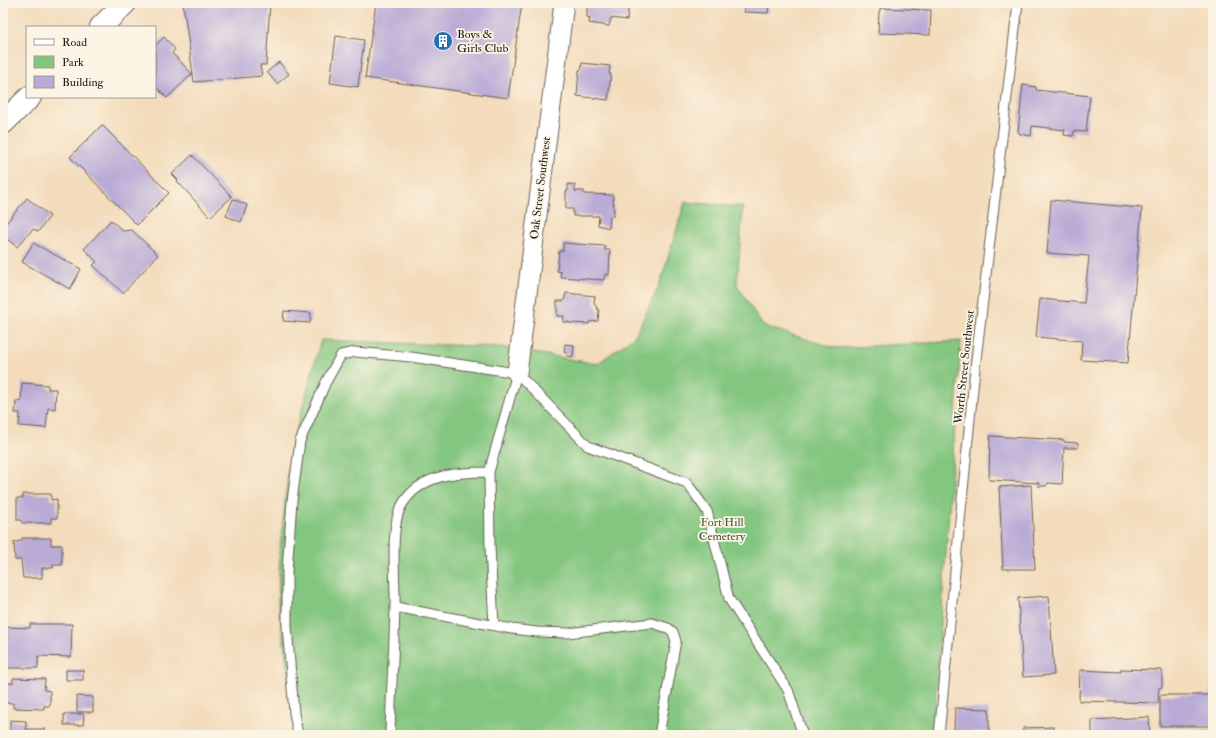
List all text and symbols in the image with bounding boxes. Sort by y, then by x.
legend [26,26,156,98]
place label: Boys & Girls Club [457,27,508,56]
building icon: Boys & Girls Club [432,30,454,52]
text: Road [62,35,87,50]
text: Park [62,55,84,70]
text: Building [62,75,105,90]
street label: Oak Street Southwest [527,136,554,240]
street label: Worth Street Southwest [951,309,978,426]
park label: Fort Hill Cemetery [699,515,746,544]

